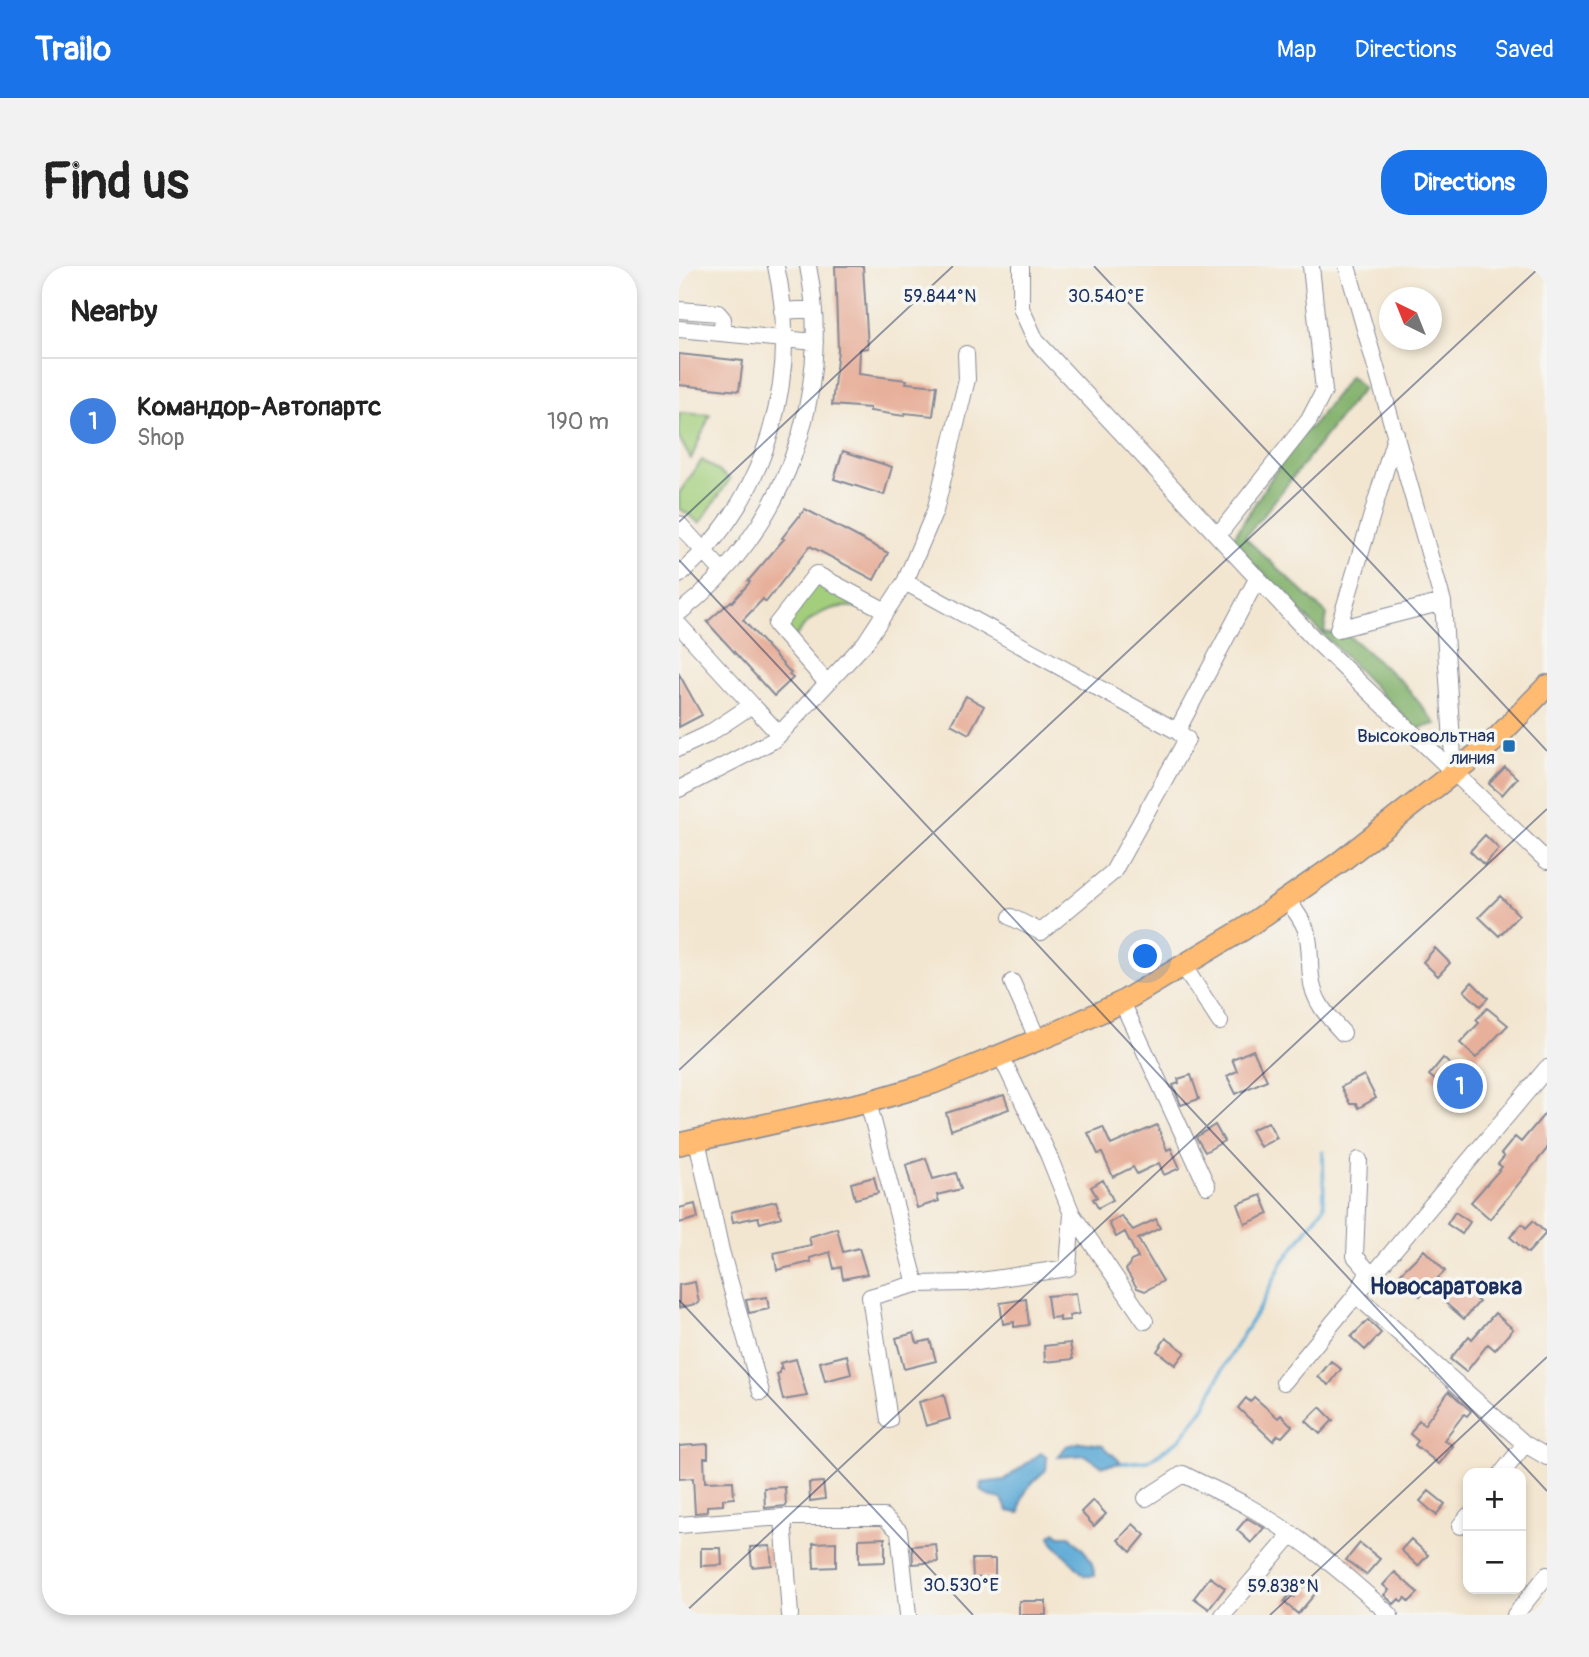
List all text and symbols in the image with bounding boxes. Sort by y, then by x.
text: Trailo [35,29,111,70]
text: Map [1277,35,1317,64]
text: Directions [1355,35,1456,64]
text: Saved [1494,35,1554,64]
button: Directions [1381,150,1547,215]
text: Find us [42,152,189,213]
text: 59.844°N [904,285,976,308]
text: 30.540°E [1068,285,1144,308]
north arrow [1379,287,1442,350]
text: Nearby [70,293,157,330]
text: Командор-Автопартс [137,391,382,423]
text: 1 [89,407,98,436]
text: 190 m [547,407,609,436]
text: Shop [137,423,185,452]
place label: Высоковольтная линия [1357,724,1495,770]
marker: Высоковольтная линия [1501,738,1517,754]
your location [1128,939,1162,973]
pin: 1 [1437,1060,1483,1112]
district label: Новосаратовка [1370,1272,1522,1301]
map controls [1463,1468,1526,1594]
button: + [1463,1468,1526,1531]
button: − [1463,1531,1526,1594]
text: 30.530°E [923,1574,999,1597]
text: 59.838°N [1247,1575,1319,1598]

